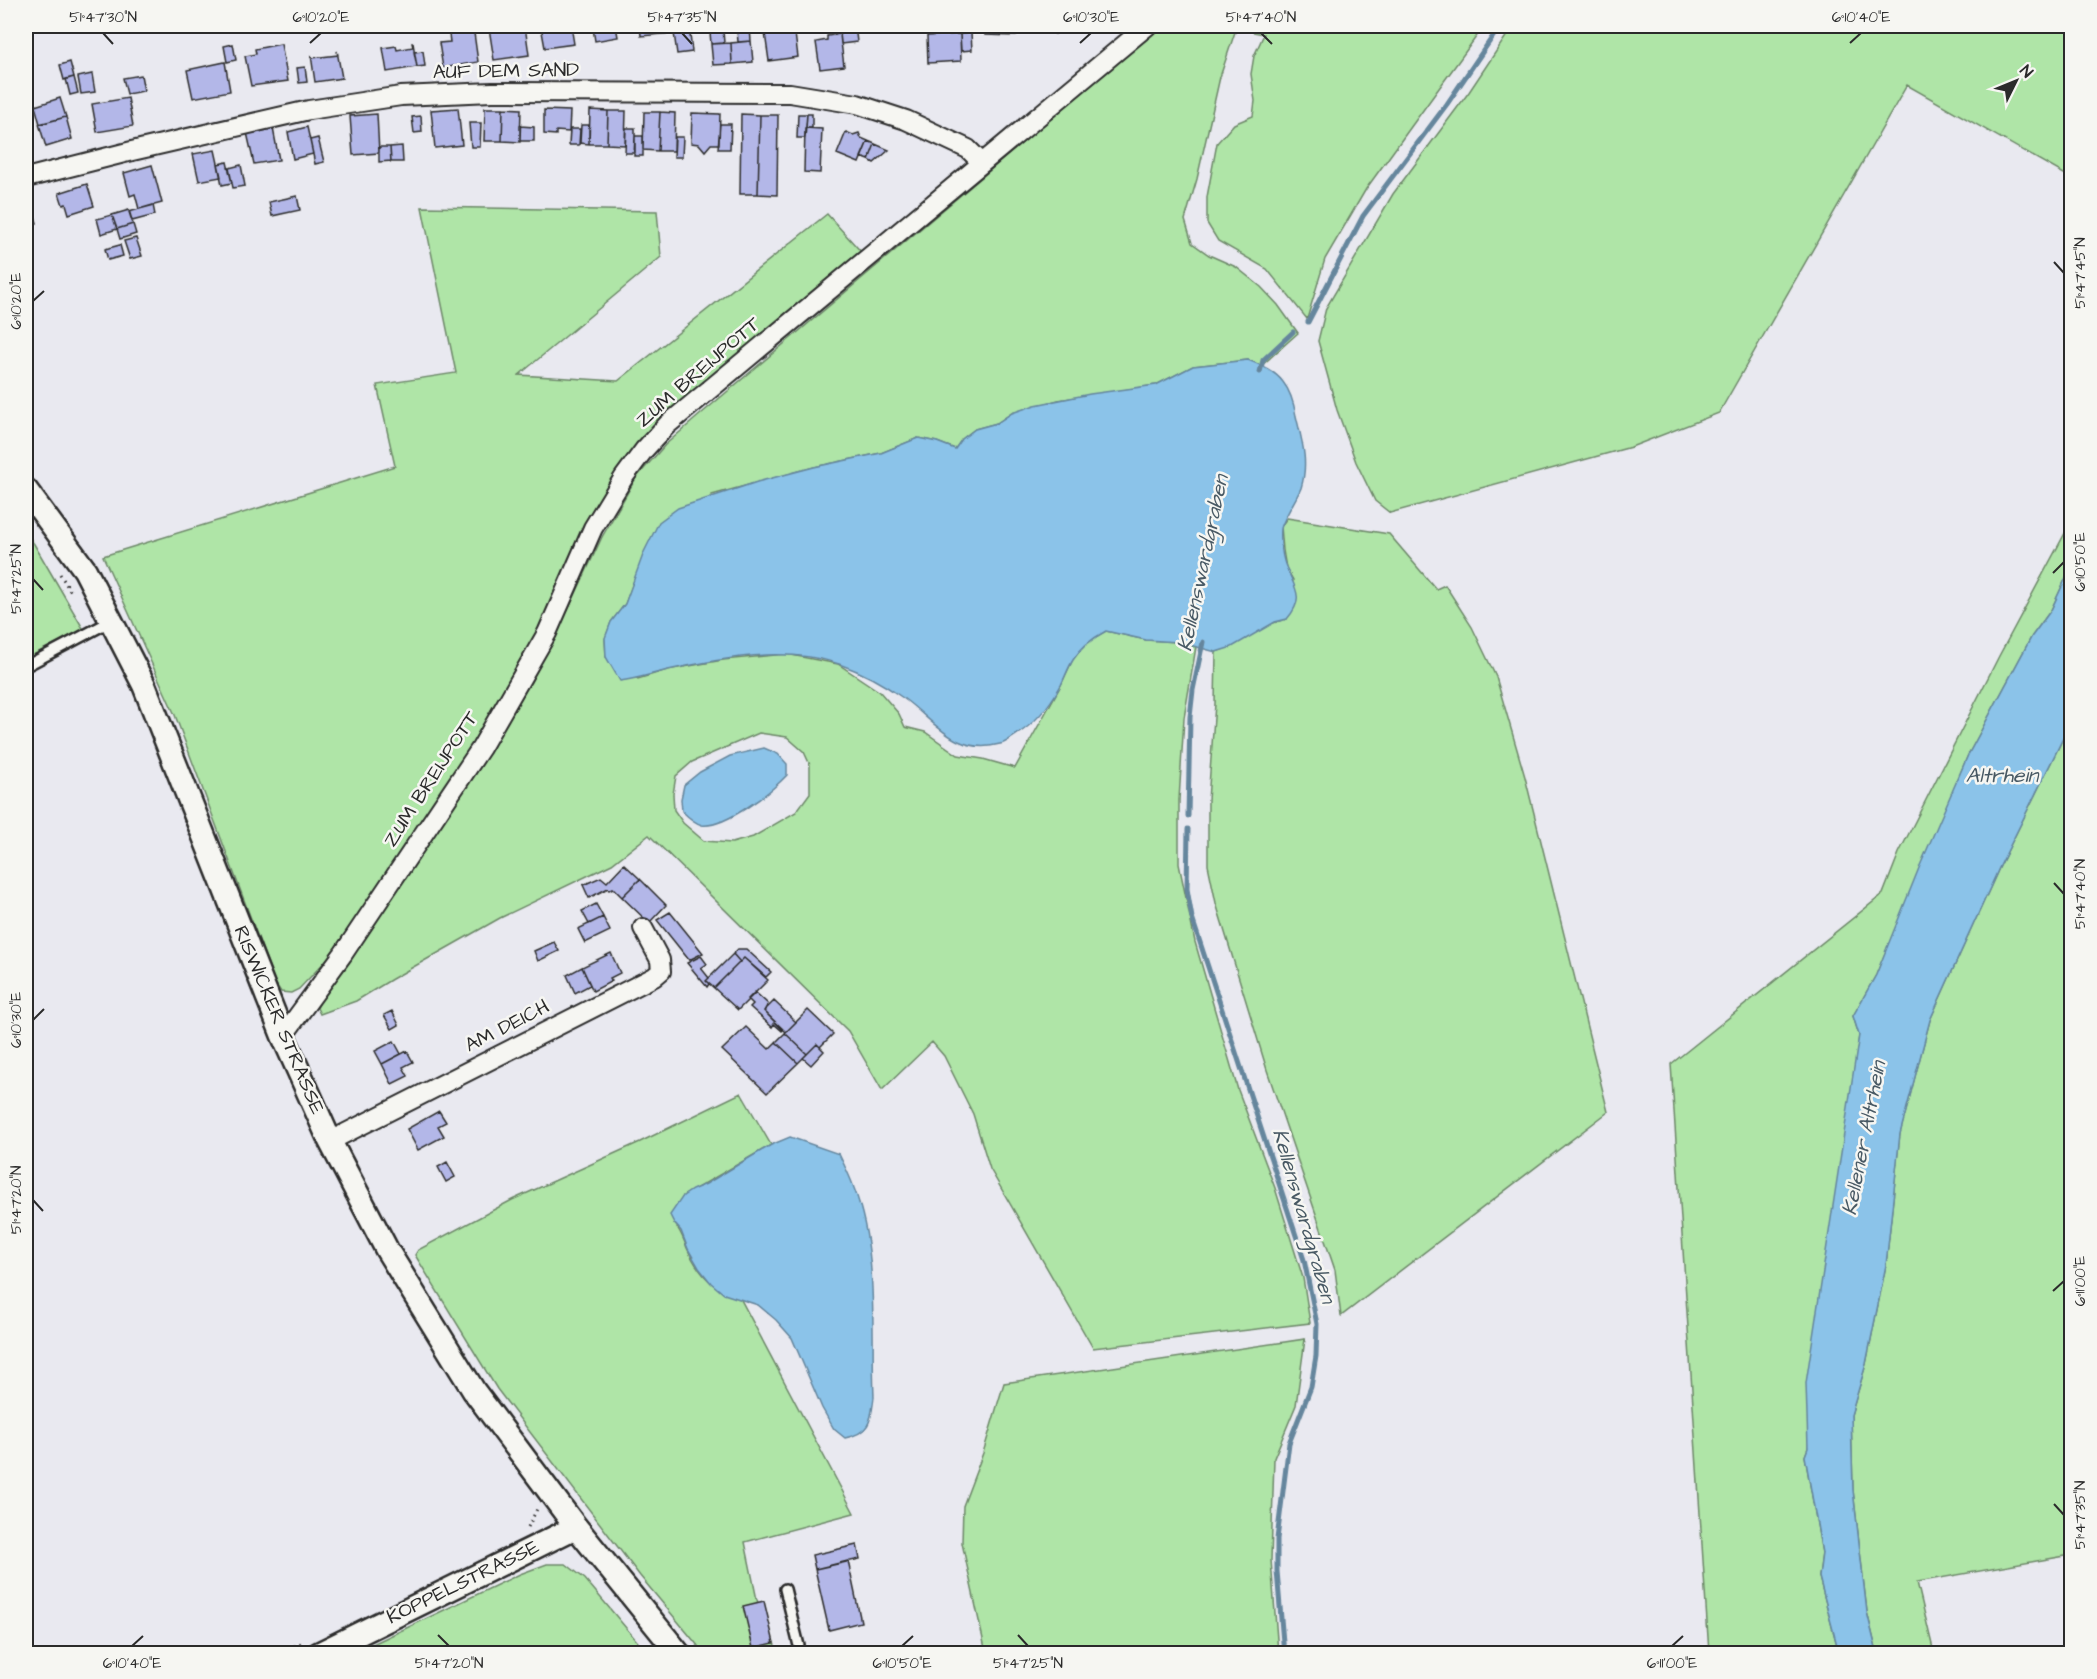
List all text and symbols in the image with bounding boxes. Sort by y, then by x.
text: 51°47'30"N [69,7,137,28]
text: 6°10'20"E [293,7,350,28]
text: 51°47'35"N [648,7,716,28]
text: 6°10'30"E [1063,7,1119,28]
text: 51°47'40"N [1226,7,1296,28]
text: 6°10'40"E [1832,7,1890,28]
north arrow [1986,51,2046,111]
street label: AUF DEM SAND [433,56,579,86]
text: N [2015,60,2038,83]
text: 51°47'45"N [2070,237,2091,309]
text: 6°10'20"E [6,272,27,329]
street label: ZUM BREIJPOTT [630,310,767,434]
water label: Kellenswardgraben [1170,471,1237,654]
text: 6°10'50"E [2070,532,2091,592]
text: 51°47'25"N [6,544,27,614]
street label: ZUM BREIJPOTT [377,705,486,852]
water label: Altrhein [1966,761,2040,790]
text: 51°47'40"N [2070,859,2091,929]
street label: RISWICKER STRASSE [227,921,331,1119]
text: 6°10'30"E [6,992,27,1048]
street label: AM DEICH [460,993,554,1059]
water label: Kellener Altrhein [1835,1057,1893,1217]
water label: Kellenswardgraben [1264,1126,1343,1308]
text: 51°47'20"N [6,1166,27,1234]
text: 6°11'00"E [2070,1256,2091,1306]
text: 51°47'35"N [2070,1481,2091,1549]
street label: KOPPELSTRASSE [382,1533,544,1631]
text: 6°10'40"E [103,1653,161,1674]
text: 51°47'20"N [415,1653,483,1674]
text: 6°10'50"E [872,1653,932,1674]
text: 51°47'25"N [993,1653,1063,1674]
text: 6°11'00"E [1647,1653,1697,1674]

